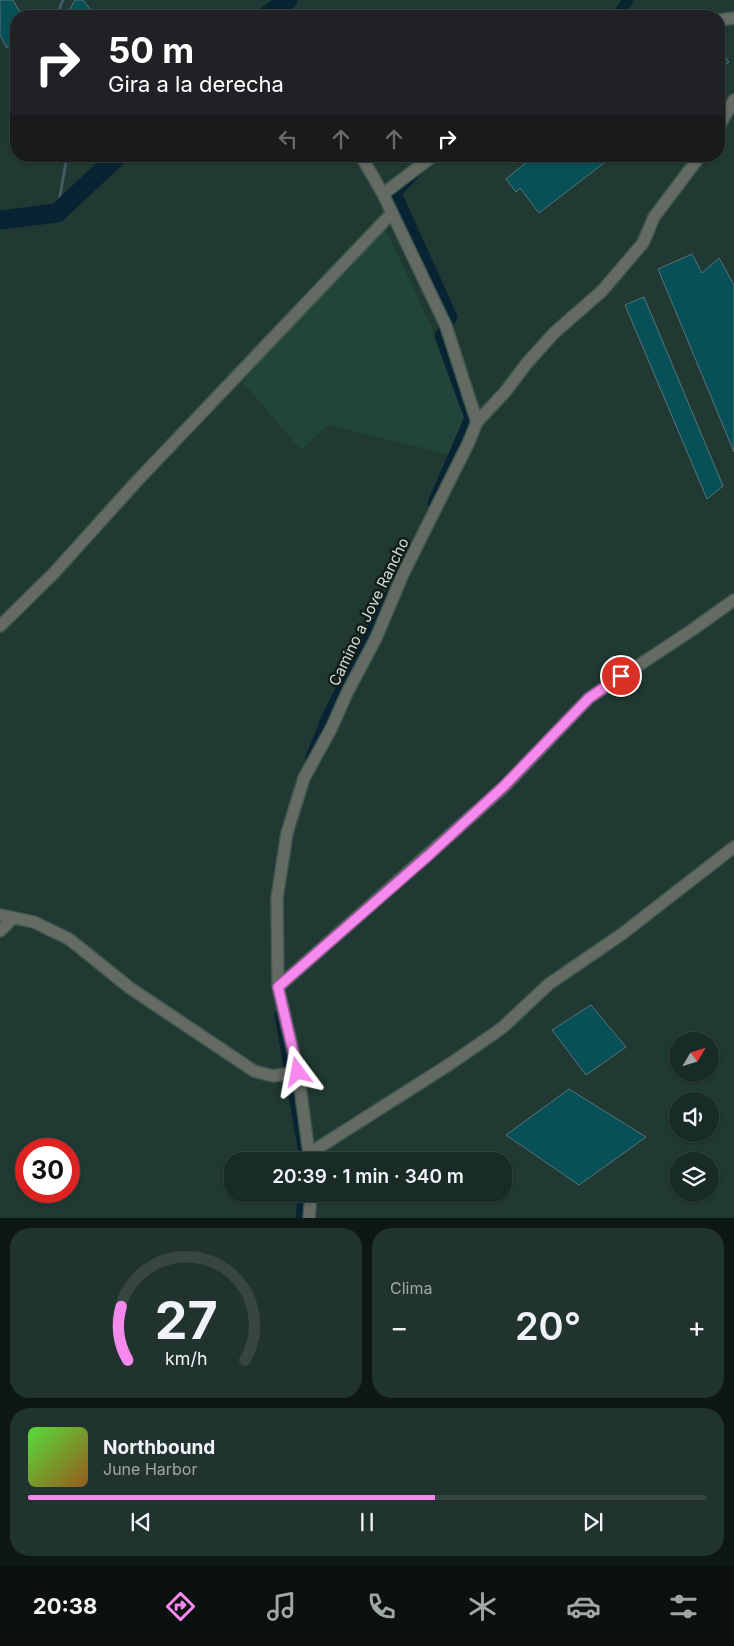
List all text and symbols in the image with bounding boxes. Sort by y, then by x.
text: 50 m [108,29,194,71]
icon: right [25,30,90,95]
text: Gira a la derecha [108,71,284,97]
icon: left [274,125,302,153]
icon: ahead [327,125,355,153]
icon: ahead [380,125,408,153]
icon: right [433,125,461,153]
street label: Camino a Jove Rancho [324,535,413,689]
pin [600,655,642,697]
icon: arrive [607,662,635,690]
north arrow [669,1032,719,1082]
map controls [669,1032,719,1202]
position arrow [271,1045,323,1097]
button: sound [669,1092,719,1142]
speed limit sign: 30 [15,1138,80,1203]
button: layers [669,1152,719,1202]
text: 20:39 · 1 min · 340 m [272,1165,464,1188]
text: Clima [390,1278,432,1298]
text: 27 [155,1289,218,1352]
text: 20° [515,1303,581,1349]
text: − [390,1310,409,1344]
text: + [687,1310,706,1344]
text: km/h [165,1348,207,1369]
text: Northbound [103,1436,215,1459]
text: June Harbor [103,1459,197,1479]
icon: previous [127,1508,155,1536]
icon: pause [353,1508,381,1536]
icon: next [579,1508,607,1536]
icon: directions [163,1589,198,1624]
icon: music [264,1589,299,1624]
icon: phone [364,1589,399,1624]
icon: climate [465,1589,500,1624]
icon: car [566,1589,601,1624]
icon: filters [666,1589,701,1624]
text: 20:38 [33,1593,97,1619]

